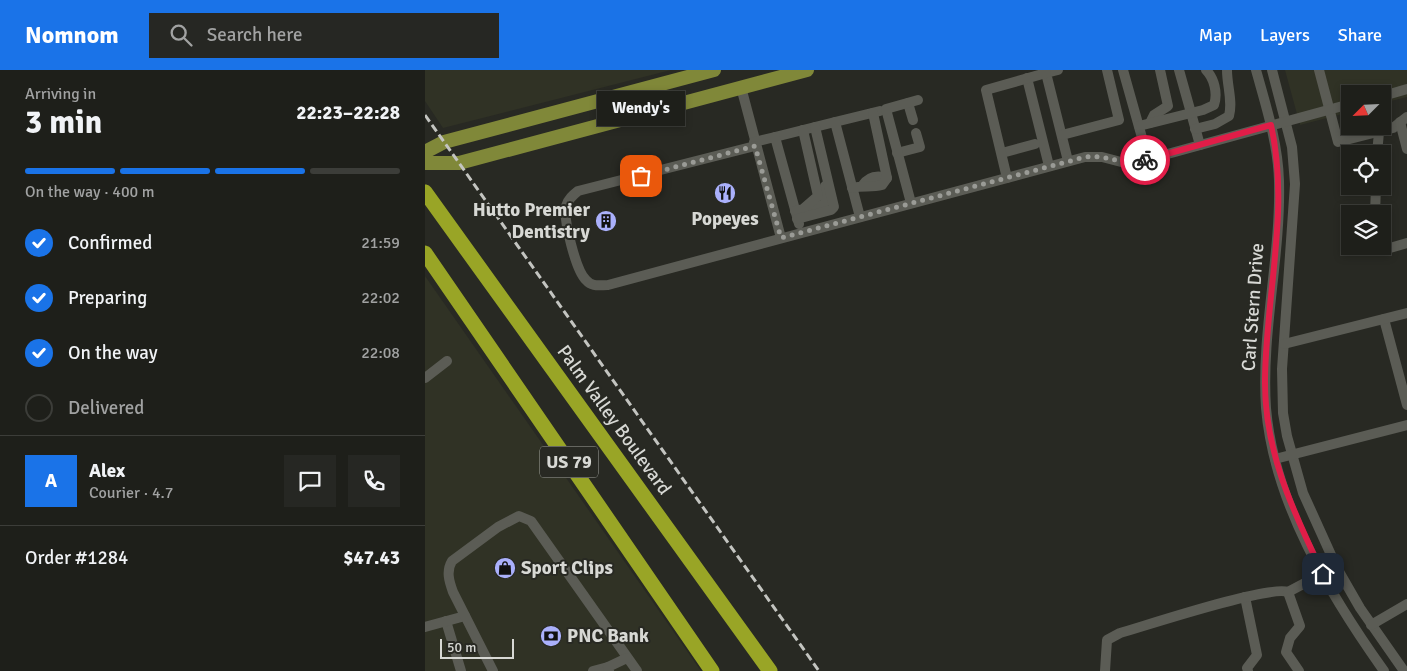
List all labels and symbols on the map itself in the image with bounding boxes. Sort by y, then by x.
north arrow [1341,85,1391,135]
callout: Wendy's [597,91,685,126]
courier [1120,135,1170,185]
pin [620,155,662,197]
restaurant icon: Popeyes [713,181,737,205]
place label: Hutto Premier Dentistry [473,198,591,244]
place label: Popeyes [691,207,759,231]
building icon: Hutto Premier Dentistry [594,209,618,233]
street label: Carl Stern Drive [1237,242,1269,372]
street label: Palm Valley Boulevard [552,340,676,500]
road number: US 79 [540,447,598,478]
pin [1302,553,1344,595]
shop icon: Sport Clips [493,556,517,580]
place label: Sport Clips [521,556,613,580]
bank icon: PNC Bank [539,624,563,648]
place label: PNC Bank [567,624,649,648]
scale bar [440,636,514,659]

